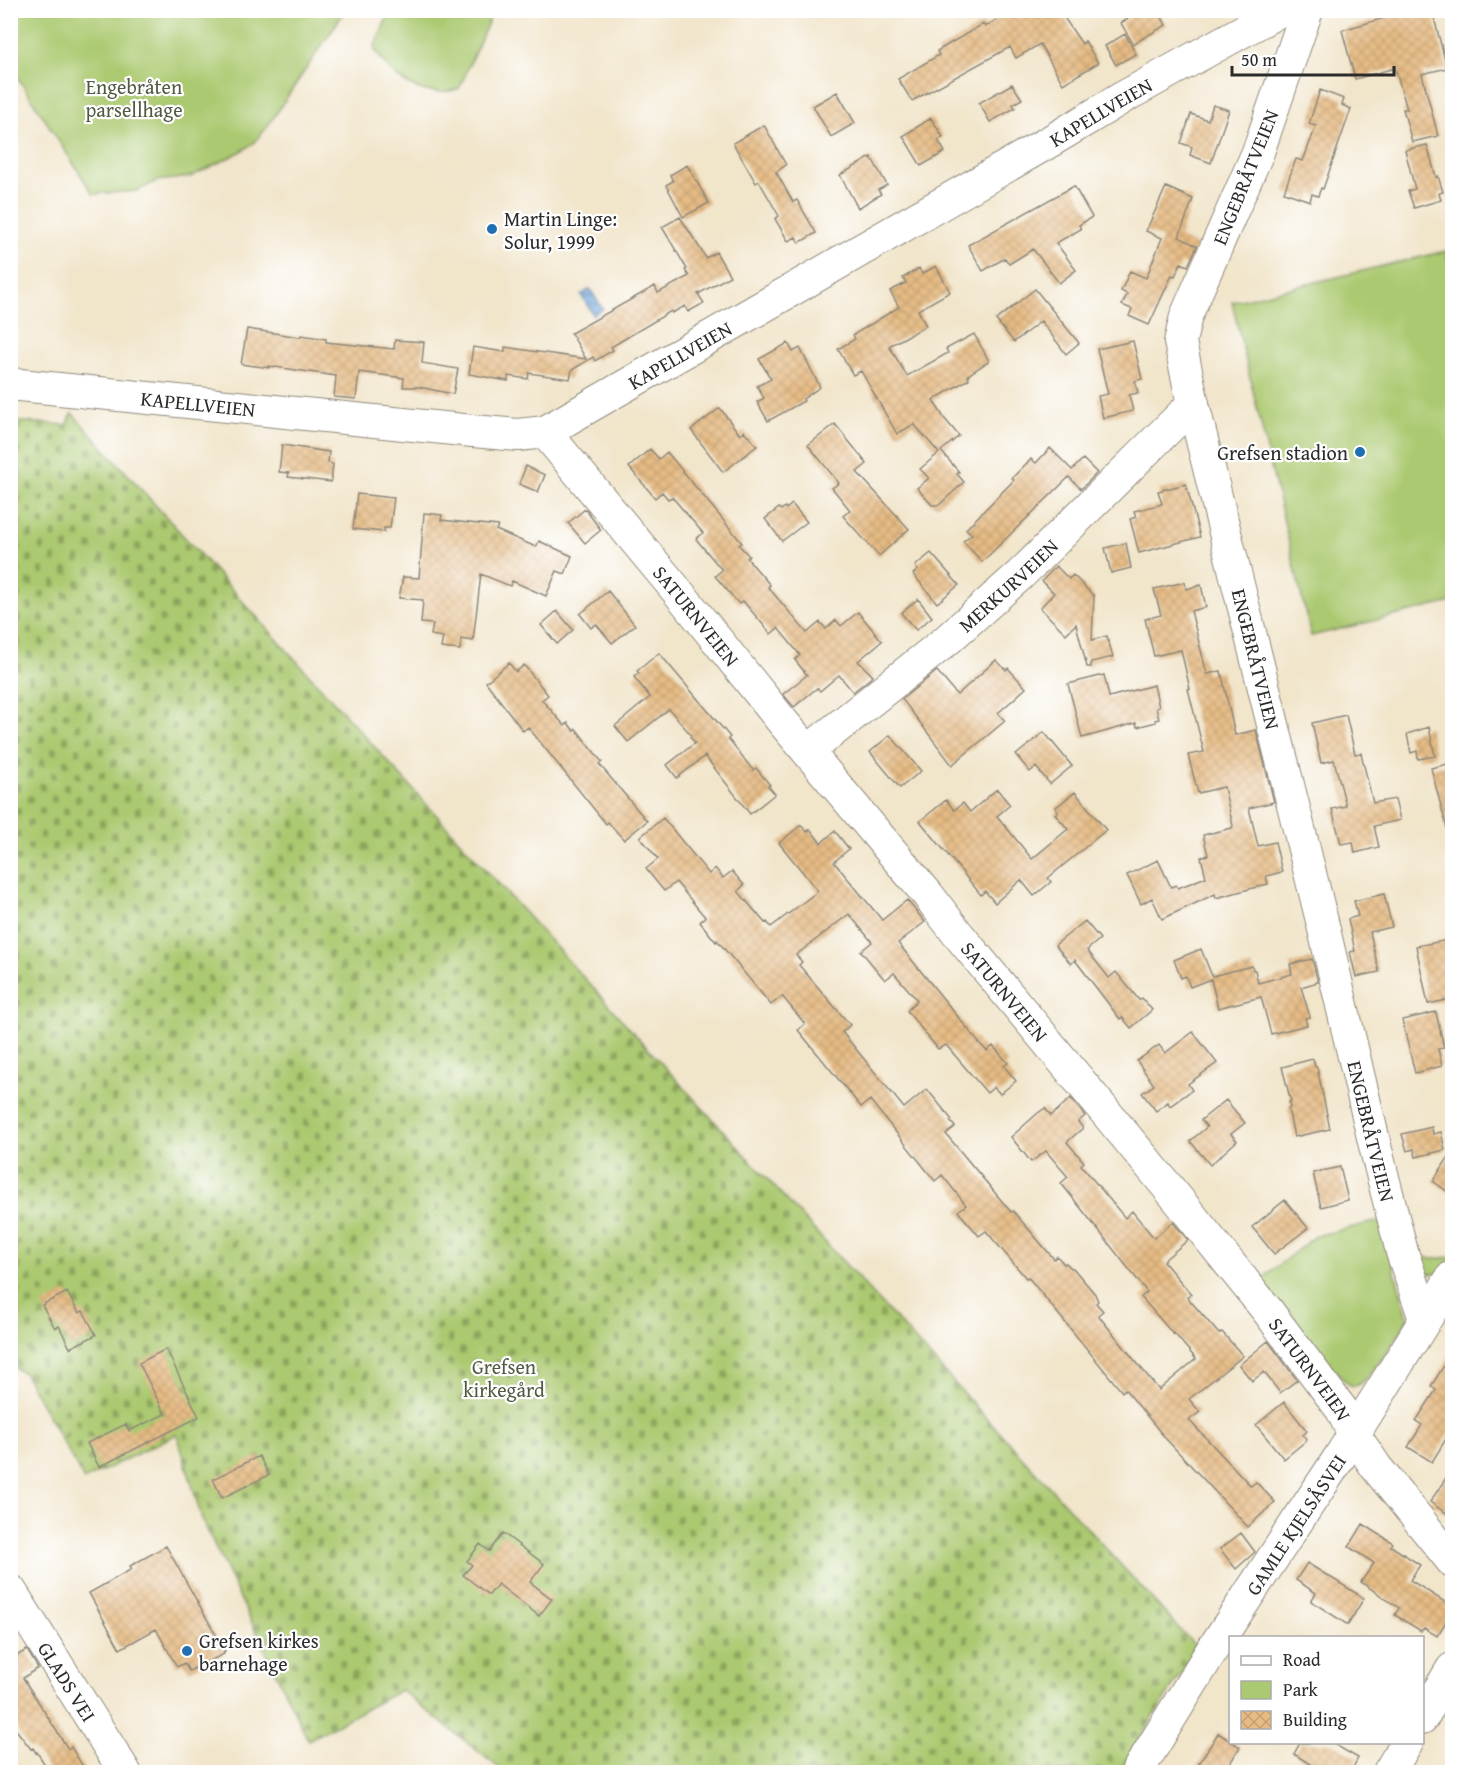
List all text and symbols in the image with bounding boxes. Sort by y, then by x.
scale bar [1232,39,1394,77]
text: 50 m [1241,46,1277,73]
street label: KAPELLVEIEN [1043,70,1157,153]
park label: Engebråten parsellhage [85,72,183,124]
street label: ENGEBRÅTVEIEN [1205,105,1285,249]
place label: Martin Linge: Solur, 1999 [504,204,617,256]
marker: Martin Linge: Solur, 1999 [485,222,499,236]
street label: KAPELLVEIEN [622,313,737,396]
street label: KAPELLVEIEN [139,383,257,423]
place label: Grefsen stadion [1217,438,1348,467]
marker: Grefsen stadion [1353,445,1367,459]
street label: MERKURVEIEN [951,531,1064,638]
street label: SATURNVEIEN [647,559,747,672]
street label: ENGEBRÅTVEIEN [1225,585,1288,732]
street label: SATURNVEIEN [955,935,1055,1047]
street label: ENGEBRÅTVEIEN [1341,1058,1403,1204]
street label: SATURNVEIEN [1263,1311,1359,1425]
park label: Grefsen kirkegård [463,1352,545,1404]
street label: GAMLE KJELSÅSVEI [1238,1448,1352,1601]
place label: Grefsen kirkes barnehage [199,1626,319,1678]
street label: GLADS VEI [32,1636,104,1727]
legend [1229,1636,1424,1744]
marker: Grefsen kirkes barnehage [180,1644,194,1658]
text: Road [1283,1646,1321,1673]
text: Park [1283,1676,1319,1703]
text: Building [1283,1706,1347,1733]

